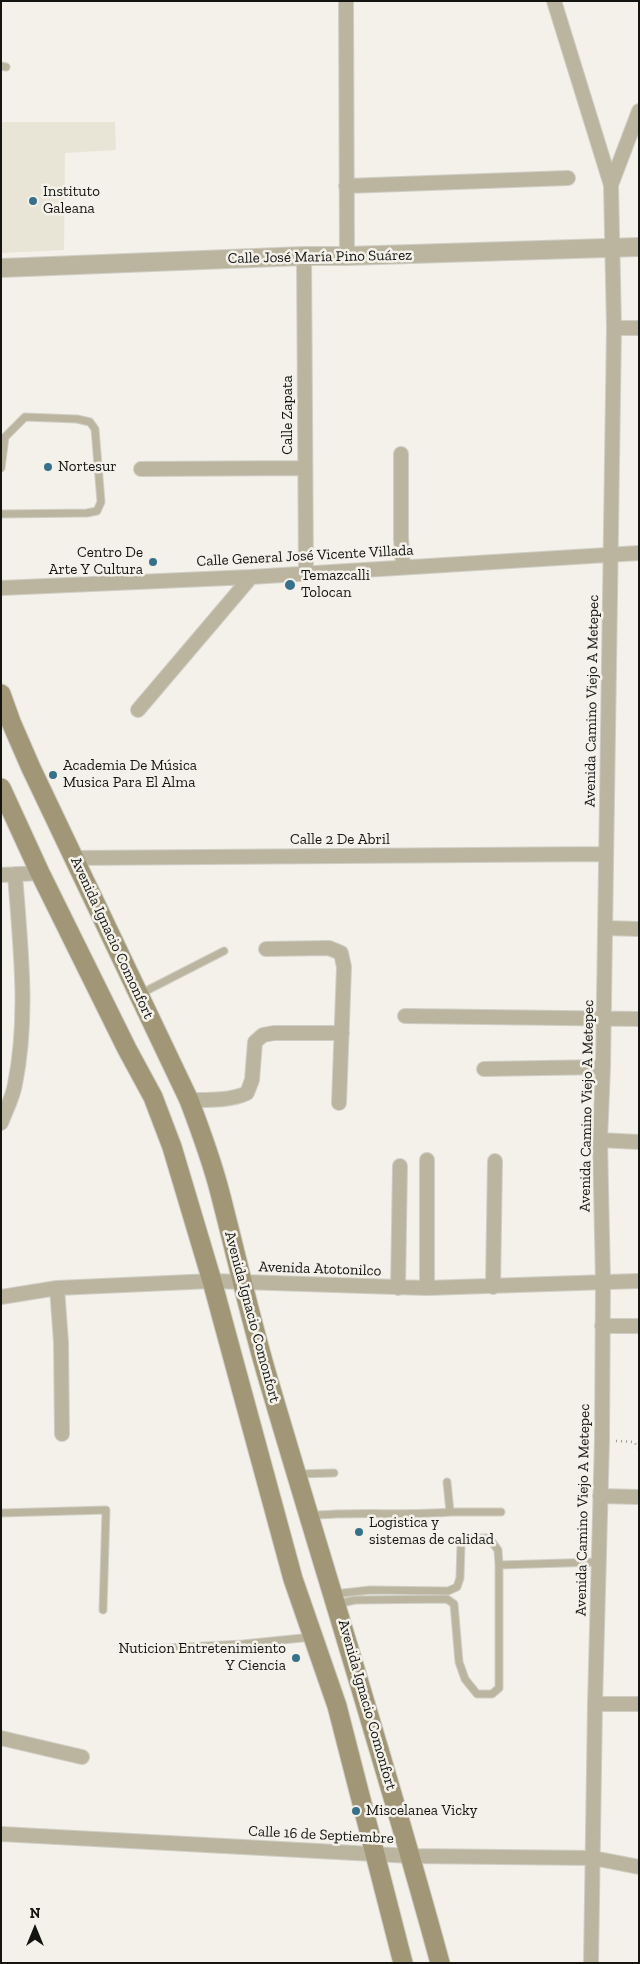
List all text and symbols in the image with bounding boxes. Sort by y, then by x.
place label: Instituto Galeana [43,183,100,218]
marker: Instituto Galeana [27,195,39,207]
street label: Calle José María Pino Suárez [228,246,412,268]
street label: Calle Zapata [279,375,297,455]
place label: Nortesur [58,458,117,476]
marker: Nortesur [42,461,54,473]
street label: Calle General José Vicente Villada [196,541,414,571]
place label: Centro De Arte Y Cultura [49,544,143,579]
marker: Centro De Arte Y Cultura [147,556,159,568]
place label: Temazcalli Tolocan [301,567,370,602]
marker: Temazcalli Tolocan [283,578,297,592]
street label: Avenida Camino Viejo A Metepec [581,595,603,807]
place label: Academia De Música Musica Para El Alma [63,757,197,792]
marker: Academia De Música Musica Para El Alma [47,769,59,781]
street label: Calle 2 De Abril [290,831,390,849]
street label: Avenida Ignacio Comonfort [66,854,158,1022]
street label: Avenida Camino Viejo A Metepec [576,1000,598,1212]
street label: Avenida Ignacio Comonfort [220,1229,284,1405]
street label: Avenida Atotonilco [258,1258,382,1280]
street label: Avenida Camino Viejo A Metepec [572,1404,594,1616]
place label: Logistica y sistemas de calidad [369,1514,494,1549]
marker: Logistica y sistemas de calidad [353,1526,365,1538]
street label: Avenida Ignacio Comonfort [334,1618,400,1792]
place label: Nuticion Entretenimiento Y Ciencia [118,1640,286,1675]
marker: Nuticion Entretenimiento Y Ciencia [290,1652,302,1664]
place label: Miscelanea Vicky [366,1802,478,1820]
marker: Miscelanea Vicky [350,1805,362,1817]
street label: Calle 16 de Septiembre [248,1822,394,1848]
north arrow [10,1904,60,1954]
text: N [30,1905,40,1922]

